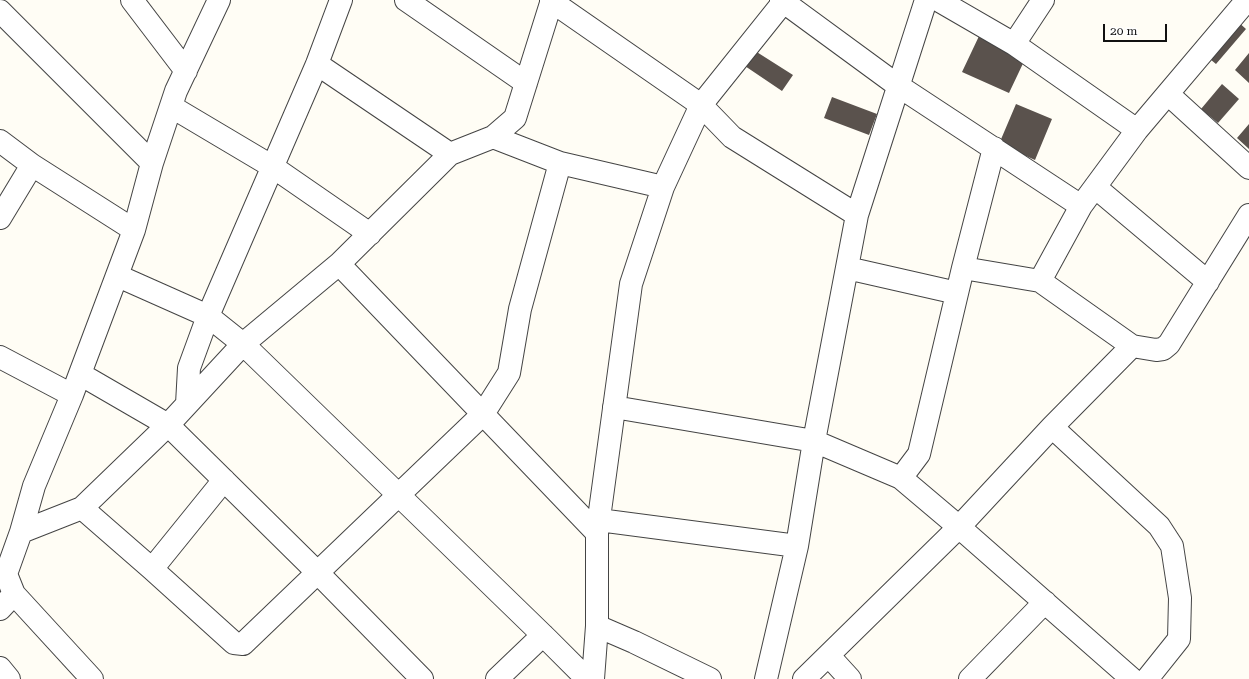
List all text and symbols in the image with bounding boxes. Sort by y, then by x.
scale bar [1105,16,1169,42]
text: 20 m [1110,24,1137,38]

